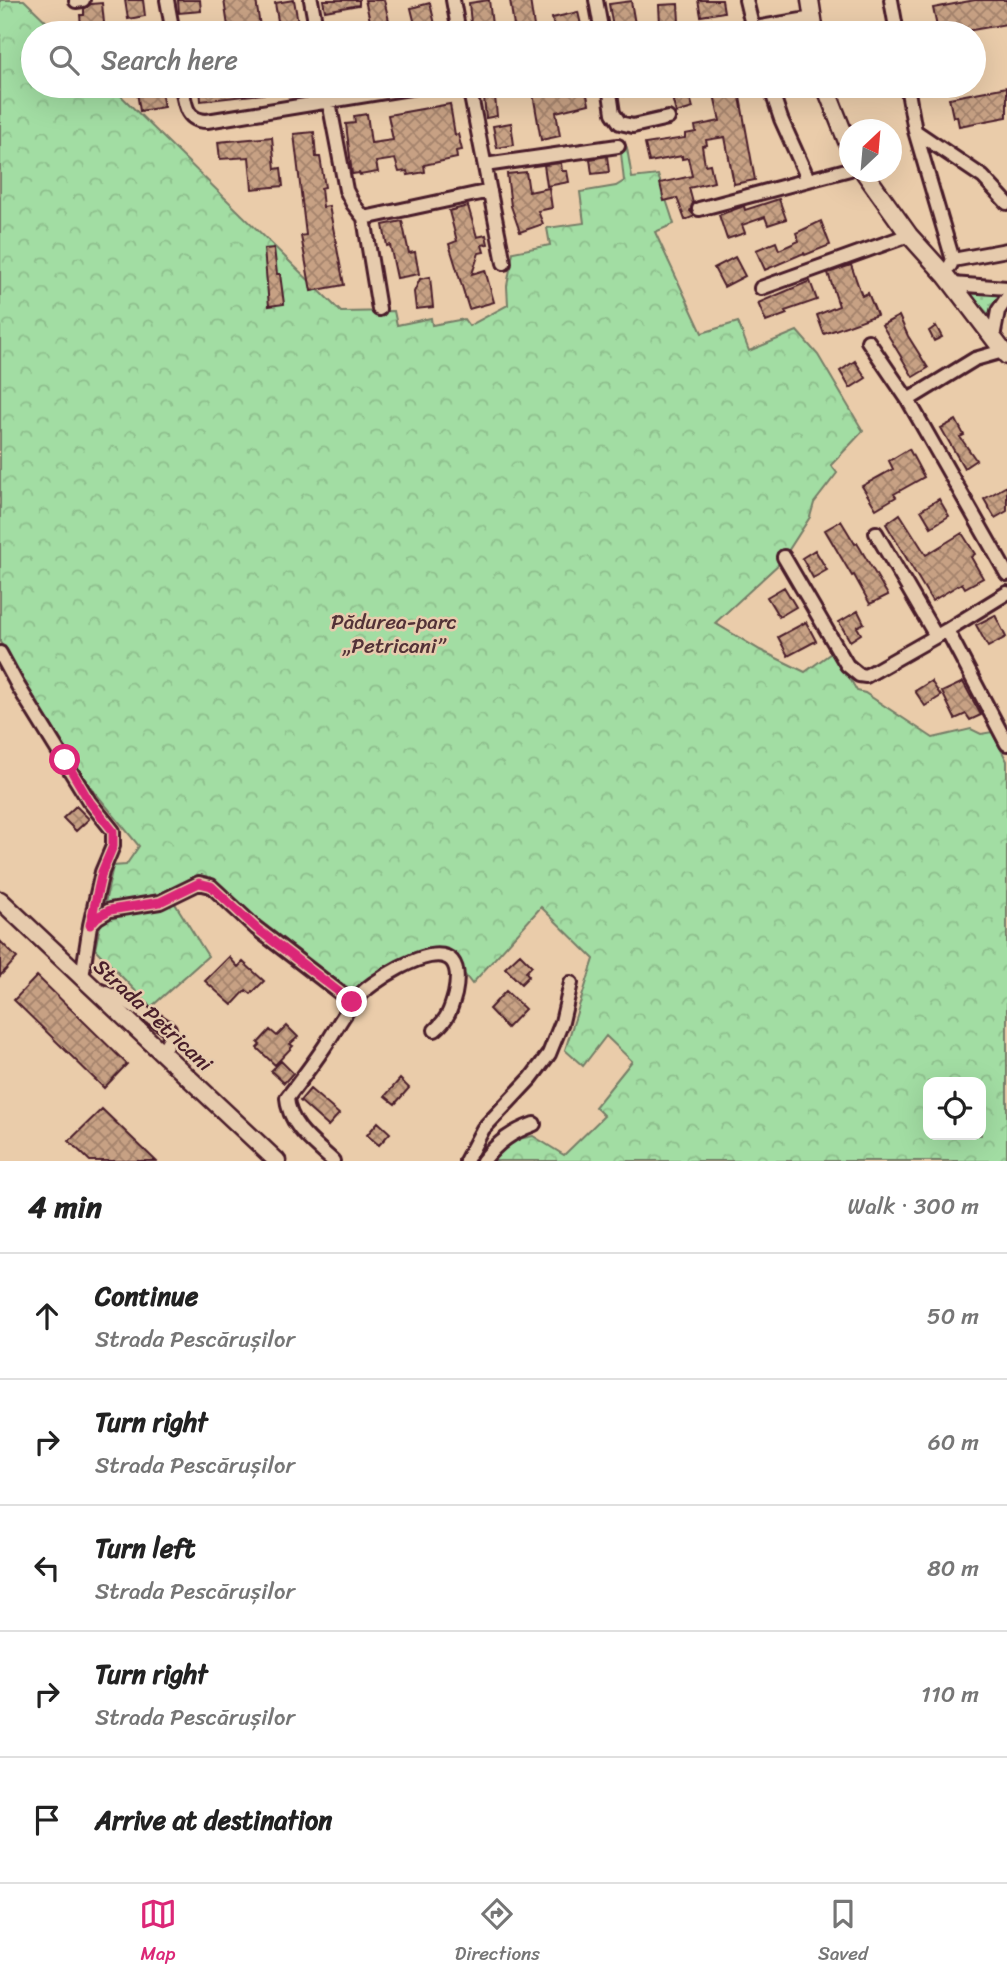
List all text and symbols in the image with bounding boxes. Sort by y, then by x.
search box [21,21,986,98]
text: Search here [101,37,238,83]
icon: search [45,41,83,79]
north arrow [839,119,902,182]
park label: Pădurea-parc „Petricani” [331,603,457,665]
route start [49,744,80,775]
street label: Strada Petricani [84,949,223,1082]
route end [336,986,367,1017]
map controls [923,1077,986,1140]
button: locate [923,1077,986,1140]
text: 4 min [28,1180,102,1234]
text: Walk · 300 m [847,1186,979,1227]
text: Continue [95,1273,198,1319]
text: 50 m [927,1296,979,1337]
icon: ahead [28,1297,66,1335]
text: Strada Pescărușilor [95,1319,295,1360]
text: Turn right [95,1399,208,1445]
text: 60 m [928,1422,979,1463]
icon: right [28,1423,66,1461]
text: Strada Pescărușilor [95,1445,295,1486]
text: Turn left [95,1525,195,1571]
text: 80 m [927,1548,979,1589]
icon: left [28,1549,66,1587]
text: Strada Pescărușilor [95,1571,295,1612]
text: Turn right [95,1651,208,1697]
text: 110 m [921,1674,979,1715]
icon: right [28,1675,66,1713]
text: Strada Pescărușilor [95,1697,295,1738]
text: Arrive at destination [95,1797,332,1843]
icon: arrive [28,1801,66,1839]
tab: Map [139,1895,177,1970]
tab: Directions [455,1895,540,1970]
tab: Saved [818,1895,868,1970]

